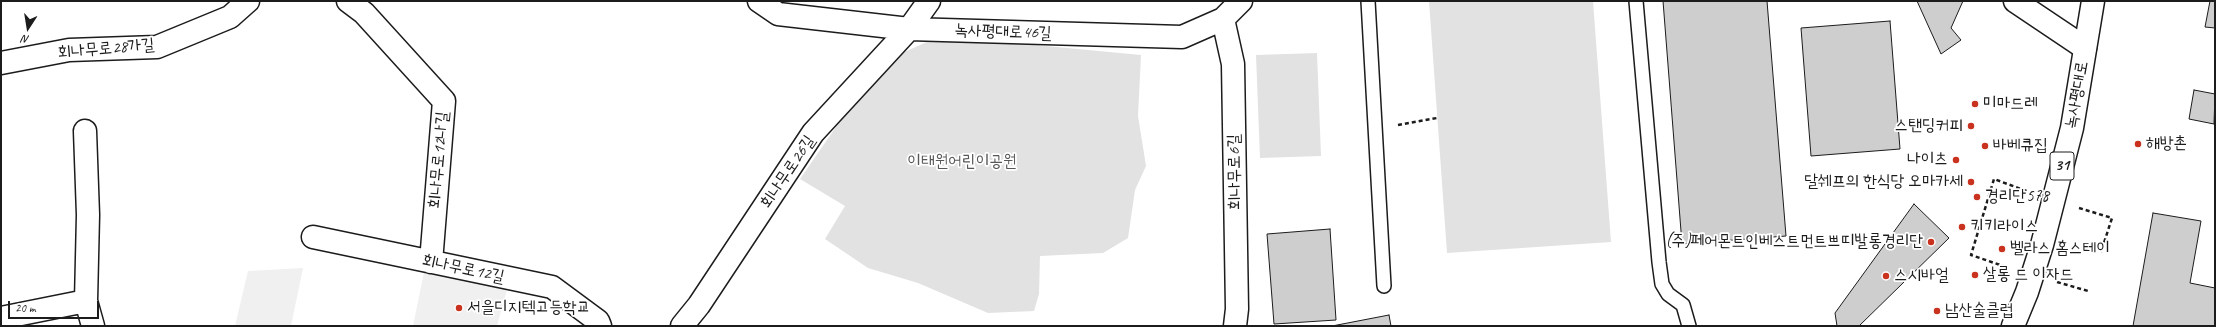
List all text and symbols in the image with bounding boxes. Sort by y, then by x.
north arrow [8,8,48,48]
street label: 녹사평대로46길 [954,20,1052,44]
text: N [21,32,30,47]
street label: 회나무로28가길 [57,35,155,63]
street label: 녹사평대로 [2061,60,2093,130]
place label: 미마드레 [1983,94,2038,114]
marker: 미마드레 [1970,99,1980,109]
street label: 회나무로12나길 [425,111,453,209]
place label: 스탠딩커피 [1895,116,1963,136]
marker: 스탠딩커피 [1966,121,1976,131]
street label: 회나무로26길 [756,132,820,212]
street label: 회나무로6길 [1224,134,1246,210]
place label: 해방촌 [2146,134,2187,154]
place label: 바베큐집 [1993,136,2048,156]
marker: 해방촌 [2133,139,2143,149]
marker: 바베큐집 [1980,141,1990,151]
place label: 나이츠 [1907,150,1948,170]
park label: 이태원어린이공원 [907,152,1017,172]
road number: 31 [2050,152,2074,180]
marker: 나이츠 [1951,155,1961,165]
place label: 달쉐프의 한식당 오마카세 [1804,172,1963,192]
marker: 달쉐프의 한식당 오마카세 [1966,177,1976,187]
place label: 경리단578 [1985,187,2049,207]
marker: 경리단578 [1972,192,1982,202]
place label: 키키라이스 [1970,217,2038,237]
marker: 키키라이스 [1957,222,1967,232]
place label: (주)페어몬트인베스트먼트쁘띠발롱경리단 [1666,232,1923,252]
marker: (주)페어몬트인베스트먼트쁘띠발롱경리단 [1926,237,1936,247]
place label: 벨라스 홈스테이 [2010,239,2110,259]
marker: 벨라스 홈스테이 [1997,244,2007,254]
street label: 회나무로12길 [420,250,506,288]
place label: 살롱 드 이자드 [1983,265,2073,285]
place label: 스시바얼 [1894,266,1949,286]
marker: 살롱 드 이자드 [1970,270,1980,280]
marker: 스시바얼 [1881,271,1891,281]
scale bar [10,293,101,319]
place label: 서을디지텍고등학교 [467,298,590,318]
text: 20 m [15,300,35,316]
place label: 남산술클럽 [1945,301,2013,321]
marker: 서을디지텍고등학교 [454,303,464,313]
marker: 남산술클럽 [1932,306,1942,316]

